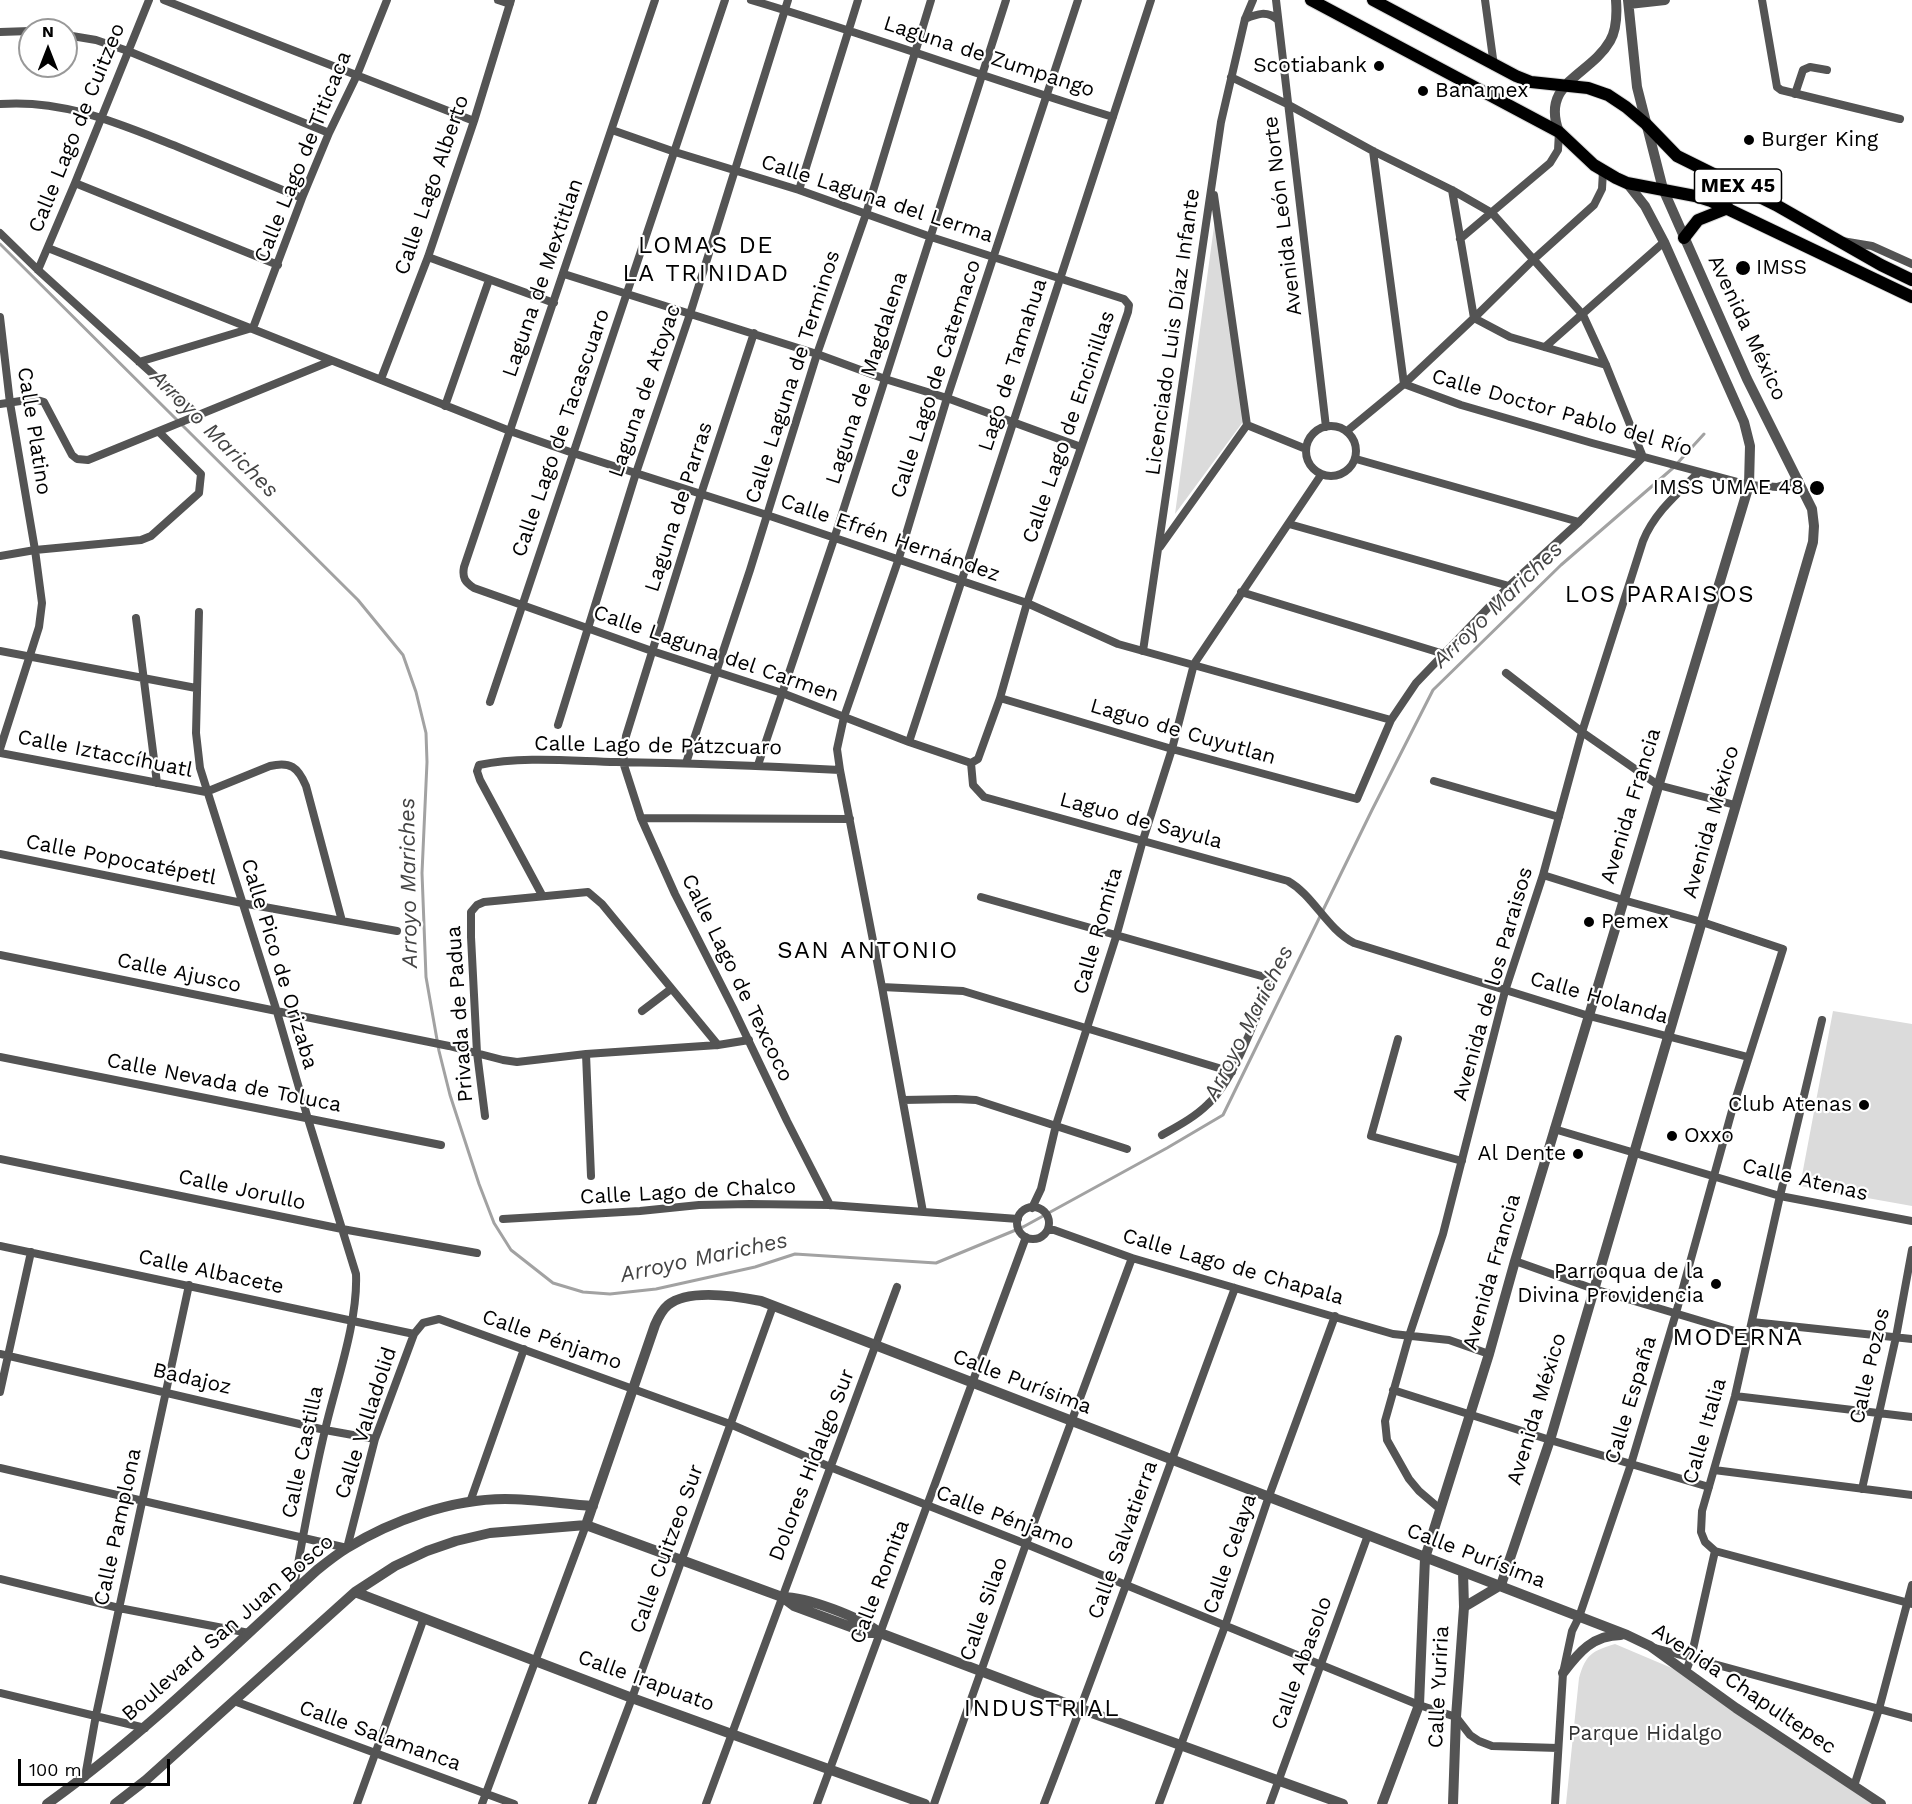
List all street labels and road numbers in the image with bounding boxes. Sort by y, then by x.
street label: Laguna de Zumpango [880,11,1098,103]
street label: Calle Lago de Cuitzeo [23,20,131,236]
street label: Calle Lago de Titicaca [249,48,357,266]
street label: Calle Lago Alberto [389,92,475,278]
street label: Avenida León Norte [1258,115,1308,317]
street label: Calle Laguna del Lerma [758,150,996,248]
road number: MEX 45 [1694,169,1782,203]
street label: Laguna de Mextitlan [497,175,589,381]
street label: Licenciado Luis Díaz Infante [1140,187,1206,477]
street label: Calle Laguna de Terminos [740,247,846,507]
street label: Avenida México [1702,251,1792,405]
street label: Calle Lago de Catemaco [885,257,987,501]
street label: Laguna de Magdalena [821,268,913,488]
street label: Lago de Tamahua [973,276,1053,454]
street label: Laguna de Atoyac [604,301,686,481]
street label: Calle Lago de Tacascuaro [507,306,615,560]
street label: Calle Lago de Encinillas [1017,307,1121,547]
street label: Calle Doctor Pablo del Río [1429,364,1695,462]
street label: Calle Platino [11,365,57,497]
street label: Laguna de Parras [640,419,718,595]
street label: Calle Efrén Hernández [777,489,1003,587]
street label: Calle Laguna del Carmen [590,600,842,708]
street label: Laguo de Cuyutlan [1087,693,1279,771]
street label: Calle Iztaccíhuatl [15,725,195,783]
street label: Avenida Francia [1595,725,1667,887]
street label: Calle Lago de Pátzcuaro [534,731,782,761]
street label: Avenida México [1677,743,1745,901]
street label: Laguo de Sayula [1057,787,1225,855]
street label: Calle Popocatépetl [24,829,218,891]
street label: Calle Pico de Orizaba [235,856,323,1072]
street label: Avenida de los Paraisos [1448,864,1538,1104]
street label: Calle Romita [1068,865,1128,997]
street label: Calle Lago de Texcoco [676,870,798,1086]
street label: Privada de Padua [441,925,479,1103]
street label: Calle Ajusco [115,948,243,998]
street label: Calle Holanda [1527,966,1671,1030]
street label: Calle Nevada de Toluca [104,1048,344,1118]
street label: Calle Atenas [1740,1153,1870,1207]
street label: Calle Jorullo [176,1164,308,1216]
street label: Calle Lago de Chalco [579,1174,797,1210]
street label: Avenida Francia [1458,1191,1526,1353]
street label: Calle Lago de Chapala [1120,1223,1346,1311]
street label: Calle Albacete [136,1244,286,1300]
street label: Calle Pénjamo [479,1304,625,1376]
street label: Calle Pozos [1844,1306,1896,1426]
street label: Avenida México [1502,1330,1572,1488]
street label: Calle España [1600,1333,1662,1467]
street label: Calle Valladolid [330,1344,402,1502]
street label: Calle Purísima [949,1344,1095,1420]
street label: Badajoz [150,1358,234,1400]
street label: Dolores Hidalgo Sur [764,1365,860,1565]
street label: Calle Italia [1678,1375,1732,1487]
street label: Calle Castilla [277,1383,329,1521]
street label: Calle Pamplona [89,1446,147,1608]
street label: Calle Salvatierra [1083,1457,1163,1623]
street label: Calle Cuitzeo Sur [625,1461,709,1637]
street label: Calle Pénjamo [932,1480,1078,1556]
street label: Calle Celaya [1198,1491,1262,1617]
street label: Calle Romita [845,1516,915,1648]
street label: Calle Purísima [1403,1518,1549,1594]
street label: Boulevard San Juan Bosco [117,1529,339,1727]
street label: Calle Silao [954,1554,1014,1664]
street label: Calle Abasolo [1266,1593,1338,1733]
street label: Avenida Chapultepec [1647,1618,1841,1760]
street label: Calle Yuriria [1423,1625,1455,1749]
street label: Calle Irapuato [574,1645,718,1717]
street label: Calle Salamanca [296,1695,464,1777]

